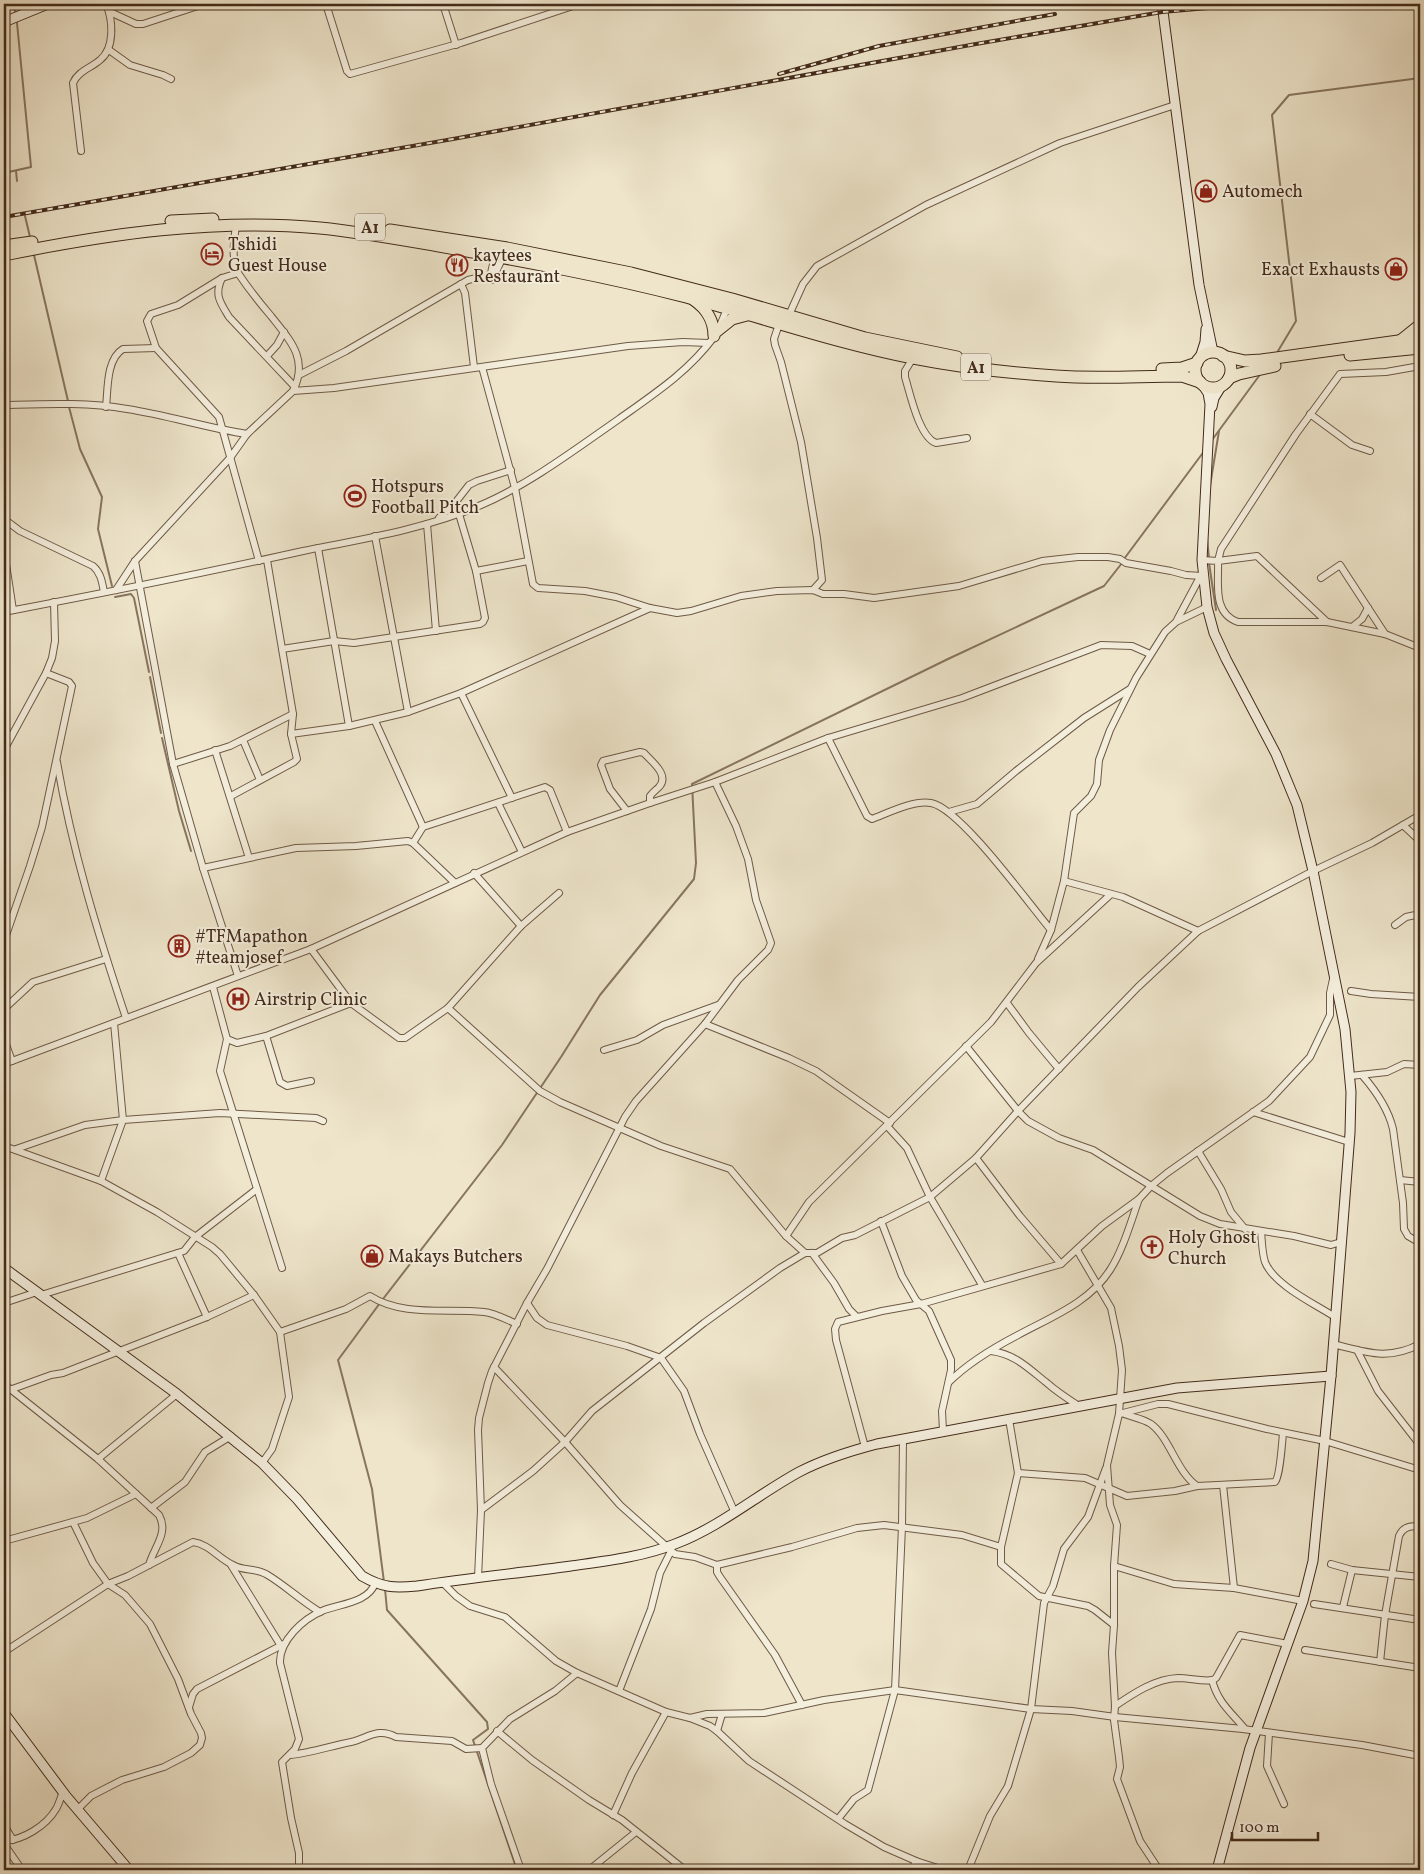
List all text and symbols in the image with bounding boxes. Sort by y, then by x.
shop icon: Automech [1194,179,1218,203]
place label: Automech [1222,180,1303,205]
road number: A1 [355,213,385,240]
place label: Tshidi Guest House [228,233,327,279]
hotel icon: Tshidi Guest House [200,242,224,266]
place label: kaytees Restaurant [473,244,560,290]
restaurant icon: kaytees Restaurant [445,253,469,277]
shop icon: Exact Exhausts [1384,257,1408,281]
place label: Exact Exhausts [1261,258,1380,283]
road number: A1 [961,354,991,381]
place label: Hotspurs Football Pitch [371,475,479,521]
sports icon: Hotspurs Football Pitch [343,484,367,508]
place label: #TFMapathon #teamjosef [195,925,308,971]
building icon: #TFMapathon #teamjosef [167,934,191,958]
hospital icon: Airstrip Clinic [226,987,250,1011]
place label: Airstrip Clinic [254,988,367,1013]
place label: Holy Ghost Church [1168,1226,1257,1272]
church icon: Holy Ghost Church [1140,1235,1164,1259]
shop icon: Makays Butchers [360,1244,384,1268]
place label: Makays Butchers [388,1245,523,1270]
scale bar [1232,1809,1318,1841]
text: 100 m [1239,1818,1279,1839]

